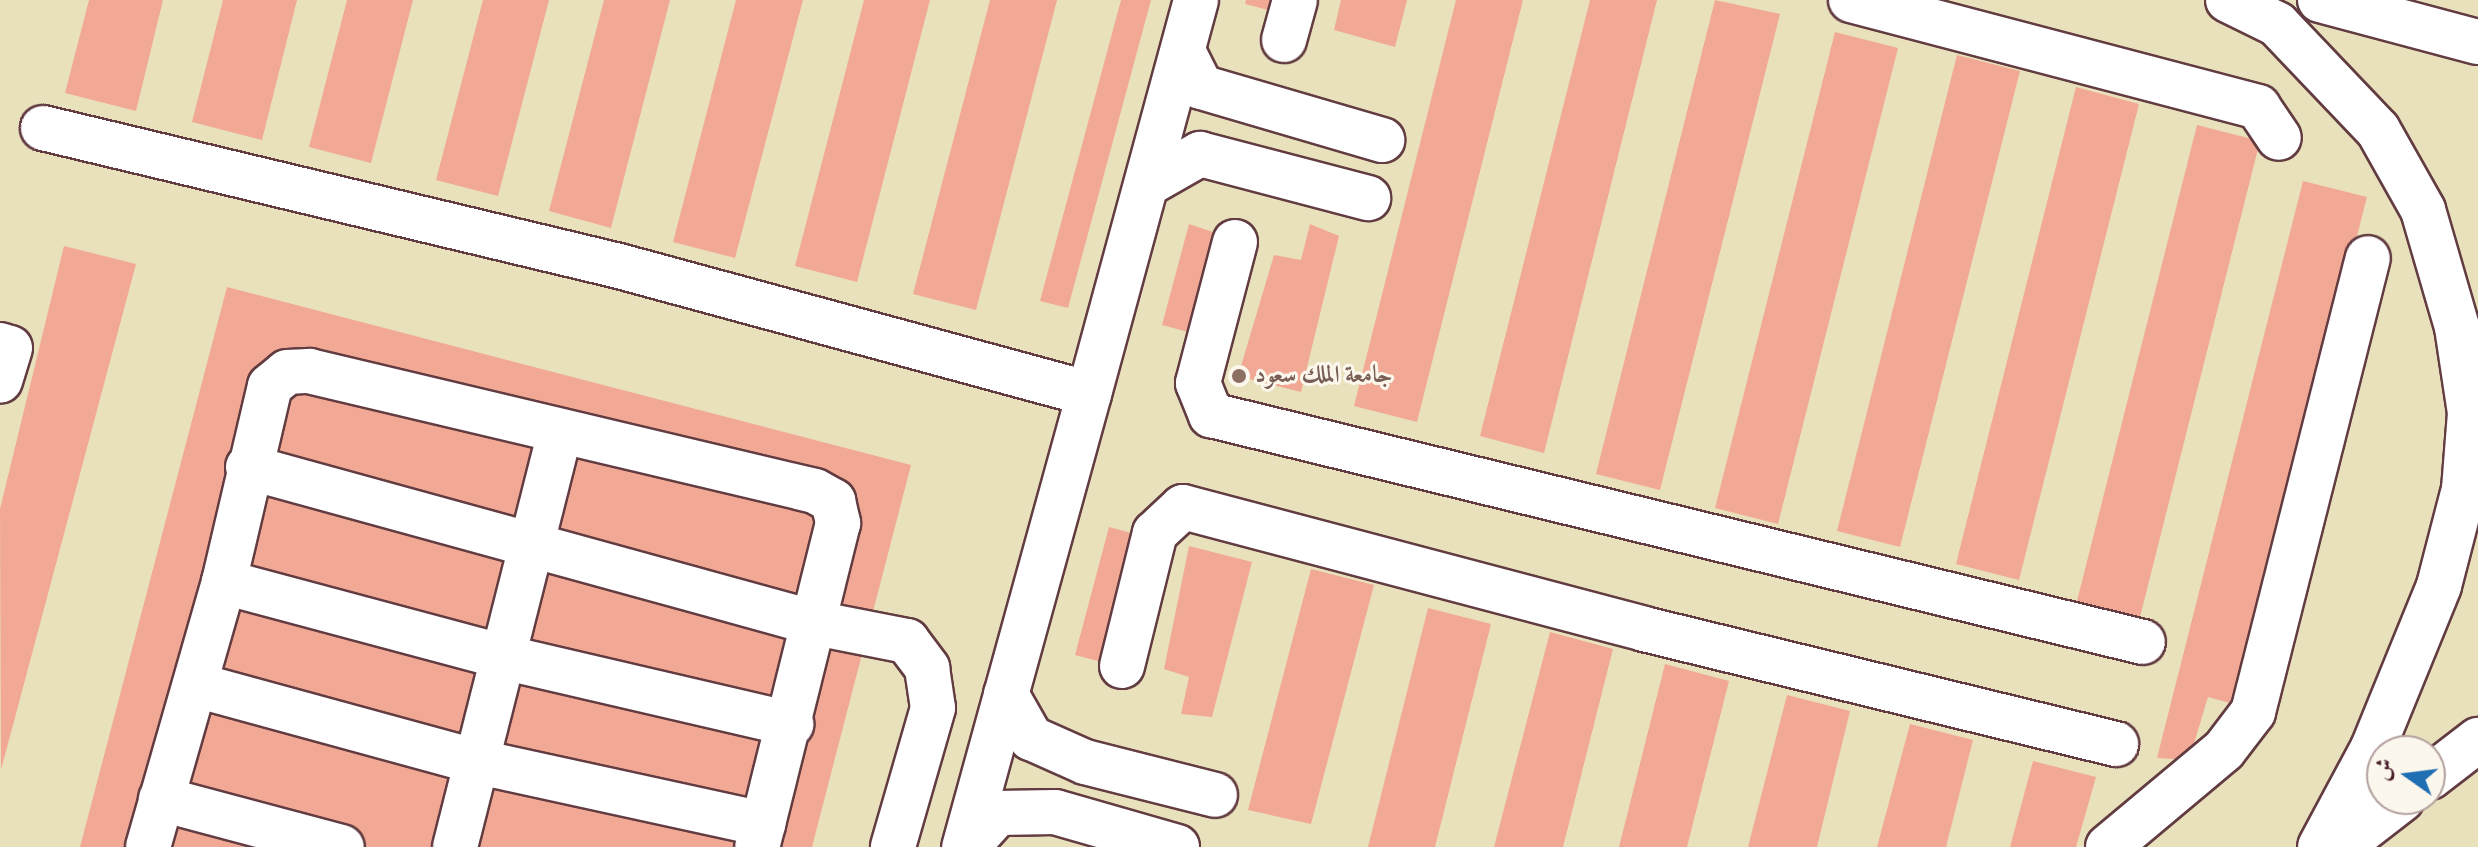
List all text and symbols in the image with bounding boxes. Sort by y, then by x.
place label: جامعة الملك سعود [1255,362,1392,390]
marker: جامعة الملك سعود [1230,367,1248,385]
north arrow [2366,735,2446,815]
text: ش [2368,756,2401,784]

